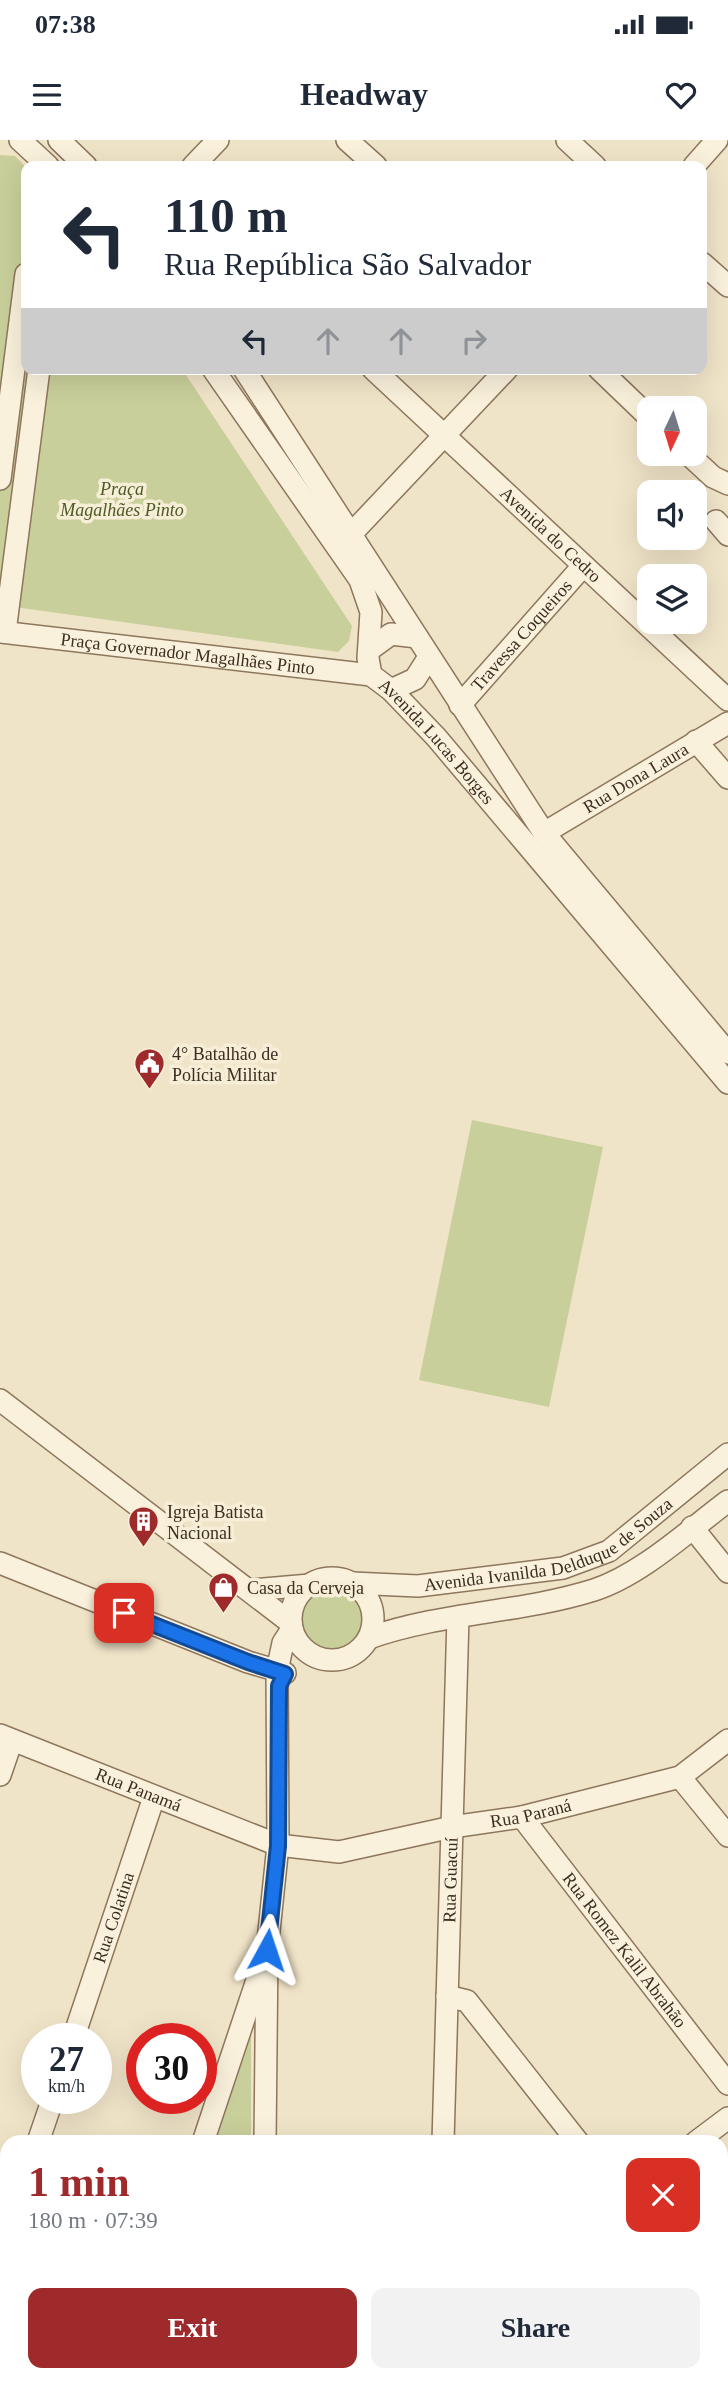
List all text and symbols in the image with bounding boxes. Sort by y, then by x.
text: 07:38 [35,10,96,39]
icon: menu [28,76,66,114]
text: Headway [300,76,428,112]
icon: heart [662,76,700,114]
text: 110 m [164,188,288,243]
icon: left [49,189,140,280]
text: Rua República São Salvador [164,246,531,282]
icon: left [236,322,274,360]
icon: ahead [309,322,347,360]
icon: ahead [382,322,420,360]
icon: right [455,322,493,360]
north arrow [637,396,707,466]
map controls [637,396,707,634]
park label: Praça Magalhães Pinto [59,479,184,520]
button: sound [637,480,707,550]
street label: Avenida do Cedro [496,483,605,587]
button: layers [637,564,707,634]
street label: Travessa Coqueiros [467,576,576,695]
street label: Praça Governador Magalhães Pinto [60,629,316,678]
street label: Avenida Lucas Borges [375,674,498,808]
street label: Rua Dona Laura [580,739,692,817]
place label: 4° Batalhão de Polícia Militar [172,1044,278,1085]
public building icon: 4° Batalhão de Polícia Militar [132,1047,166,1091]
street label: Avenida Ivanilda Delduque de Souza [423,1494,676,1595]
place label: Igreja Batista Nacional [167,1502,263,1543]
building icon: Igreja Batista Nacional [127,1505,161,1549]
shop icon: Casa da Cerveja [207,1571,241,1615]
place label: Casa da Cerveja [247,1578,364,1598]
pin [94,1583,154,1643]
icon: arrive [105,1594,143,1632]
street label: Rua Panamá [93,1764,184,1816]
street label: Rua Paraná [489,1795,573,1831]
street label: Rua Guacuí [439,1837,462,1923]
street label: Rua Romez Kalil Abrahão [558,1868,691,2032]
street label: Rua Colatina [89,1870,138,1966]
position arrow [230,1913,304,1987]
speed limit sign: 30 [126,2023,217,2114]
text: 27 [49,2040,84,2079]
text: km/h [48,2076,85,2096]
button: close [626,2158,700,2232]
text: 1 min [28,2159,130,2205]
text: 180 m · 07:39 [28,2208,158,2233]
button: Exit [28,2288,357,2368]
button: Share [371,2288,700,2368]

